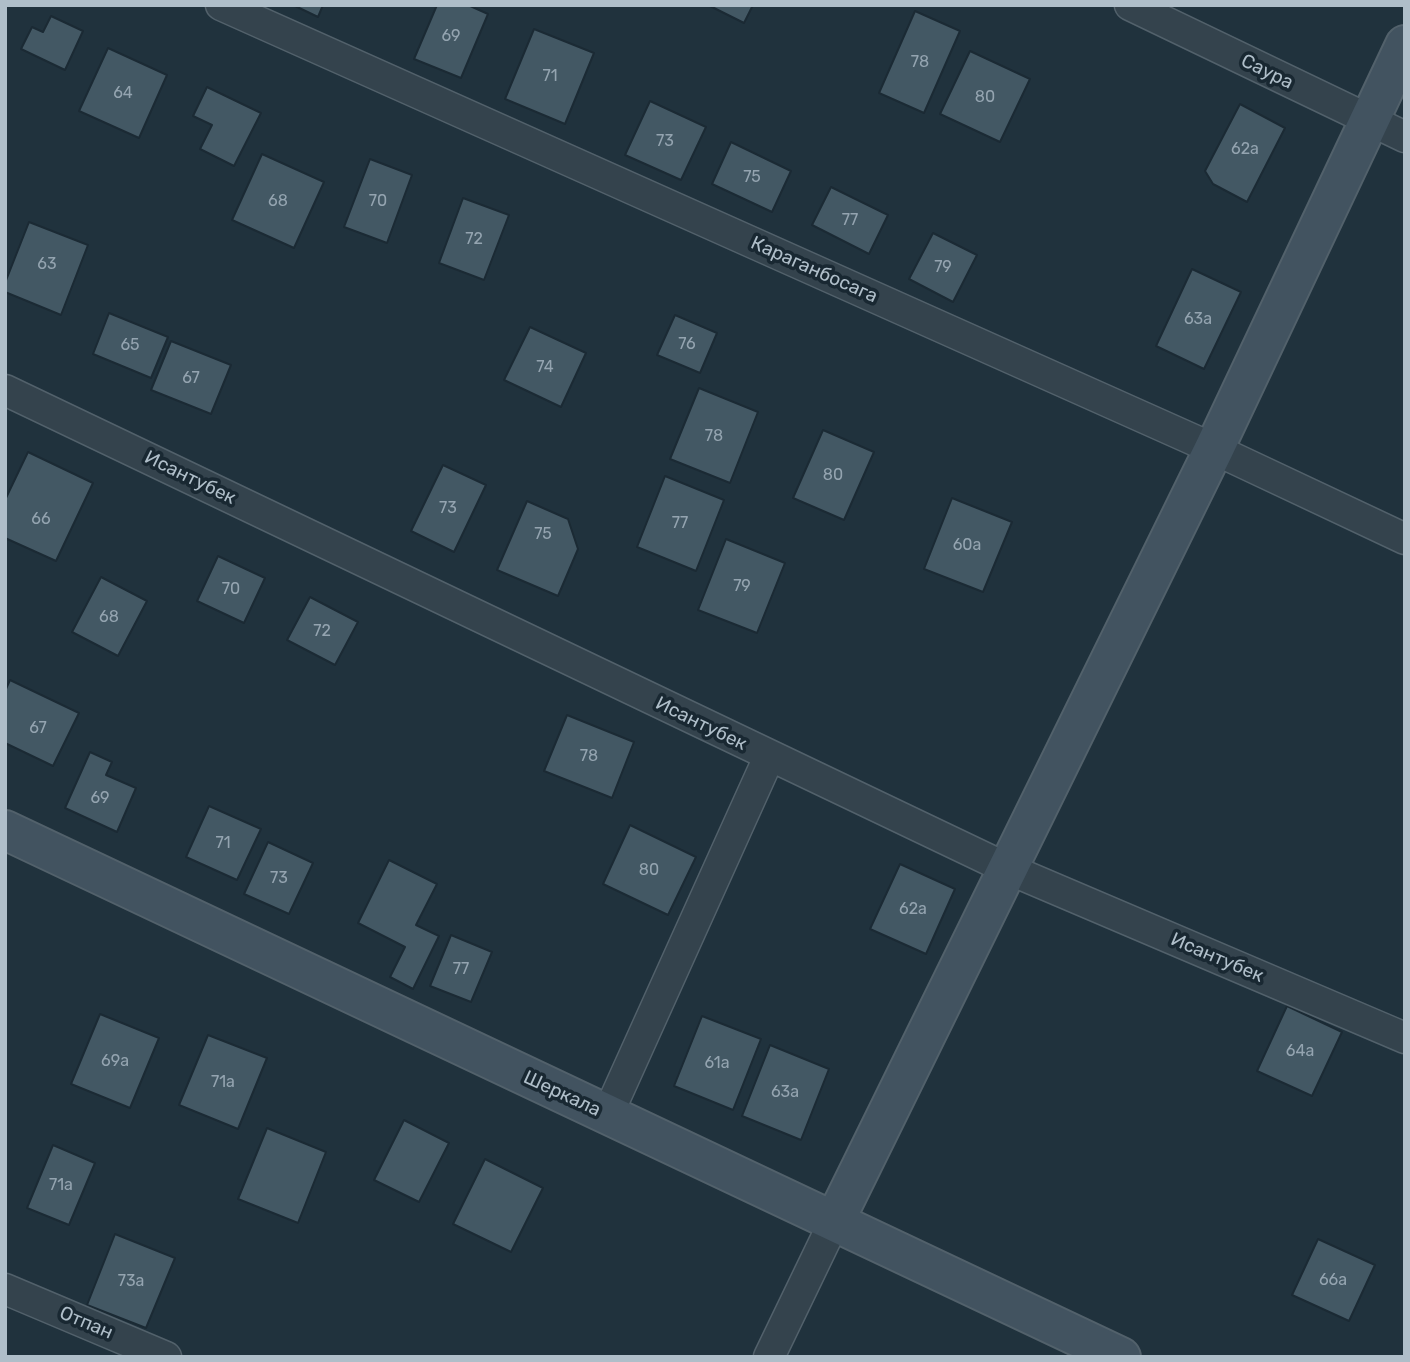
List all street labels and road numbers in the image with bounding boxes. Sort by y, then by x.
street label: Саура [1237,50,1297,94]
street label: Караганбосага [747,232,881,308]
street label: Исантубек [141,446,239,510]
street label: Исантубек [652,692,750,756]
street label: Исантубек [1167,928,1267,988]
street label: Шеркала [520,1066,604,1122]
street label: Отпан [56,1302,116,1344]

